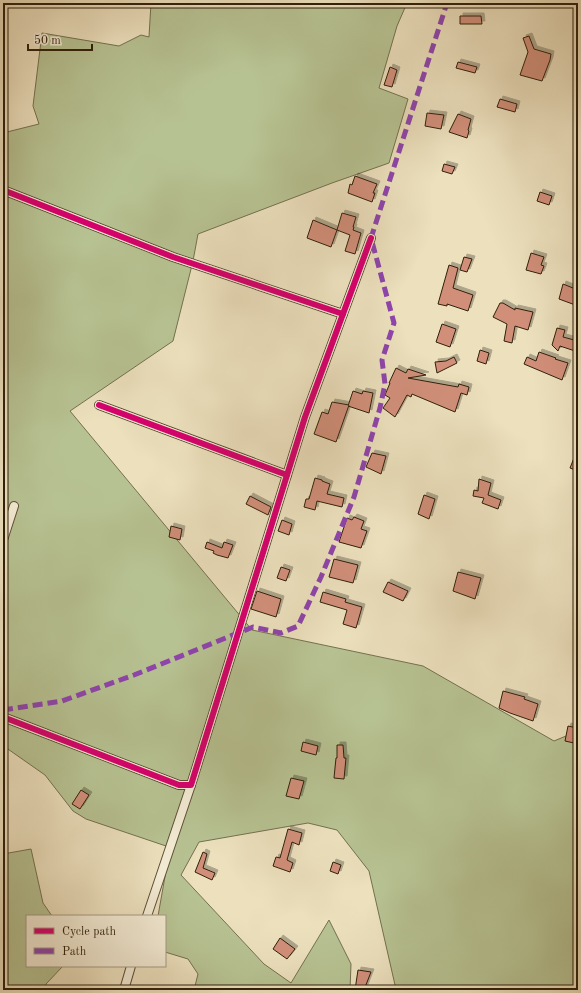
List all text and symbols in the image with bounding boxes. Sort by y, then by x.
scale bar [28,26,92,52]
text: 50 m [34,34,61,47]
legend [26,915,166,967]
text: Cycle path [62,926,117,938]
text: Path [62,946,87,958]

